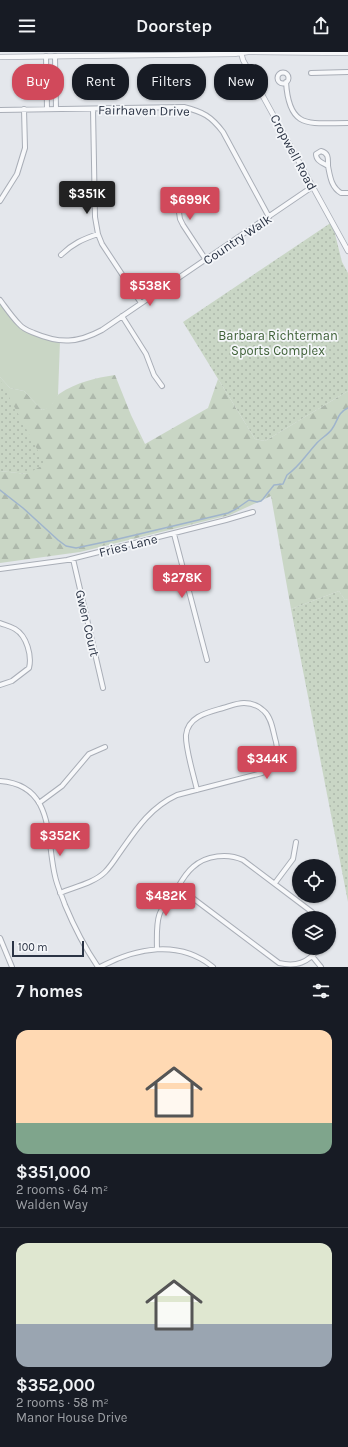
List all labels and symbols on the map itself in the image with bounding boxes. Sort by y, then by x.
street label: Fairhaven Drive [98,102,190,119]
street label: Cropwell Road [267,112,320,193]
pin: $351K [59,181,115,215]
pin: $699K [162,187,218,221]
street label: Country Walk [200,211,274,268]
pin: $538K [122,273,178,307]
park label: Barbara Richterman Sports Complex [218,328,338,358]
street label: Fries Lane [97,531,159,560]
pin: $278K [154,565,210,599]
street label: Gwen Court [73,588,102,658]
pin: $344K [239,746,295,780]
pin: $352K [32,823,88,857]
pin: $482K [138,883,194,917]
scale bar [12,939,84,958]

